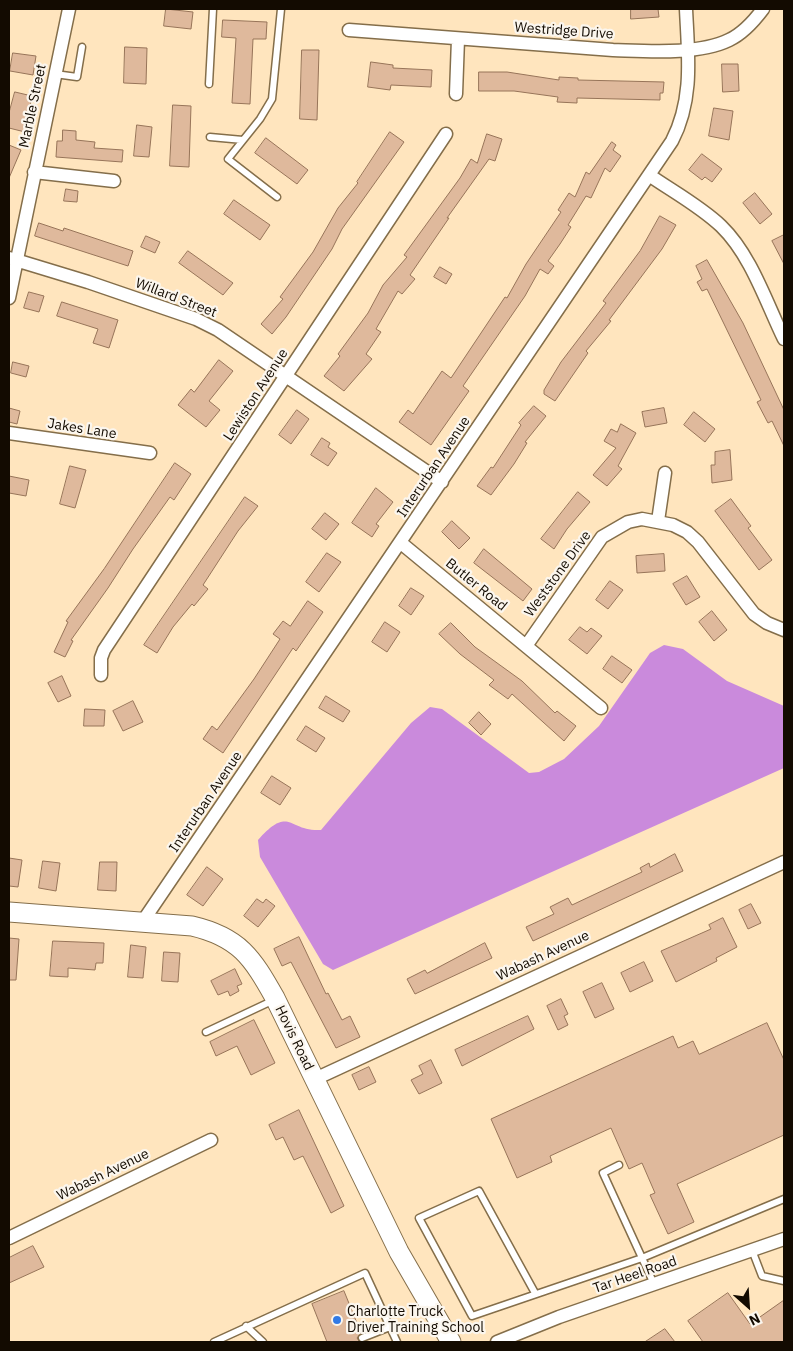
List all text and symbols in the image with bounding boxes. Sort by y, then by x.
street label: Westridge Drive [514,19,614,43]
street label: Marble Street [16,63,50,149]
street label: Willard Street [133,275,219,321]
street label: Lewiston Avenue [220,346,292,444]
street label: Interurban Avenue [394,413,474,521]
street label: Jakes Lane [46,415,118,443]
street label: Weststone Drive [521,528,595,620]
street label: Butler Road [442,555,510,615]
street label: Interurban Avenue [166,748,246,856]
street label: Wabash Avenue [494,927,592,985]
street label: Hovis Road [271,1003,317,1073]
street label: Wabash Avenue [54,1145,152,1205]
street label: Tar Heel Road [591,1253,679,1297]
north arrow [723,1281,773,1331]
place label: Charlotte Truck Driver Training School [347,1304,484,1336]
text: N [746,1309,763,1330]
marker: Charlotte Truck Driver Training School [331,1314,343,1326]

